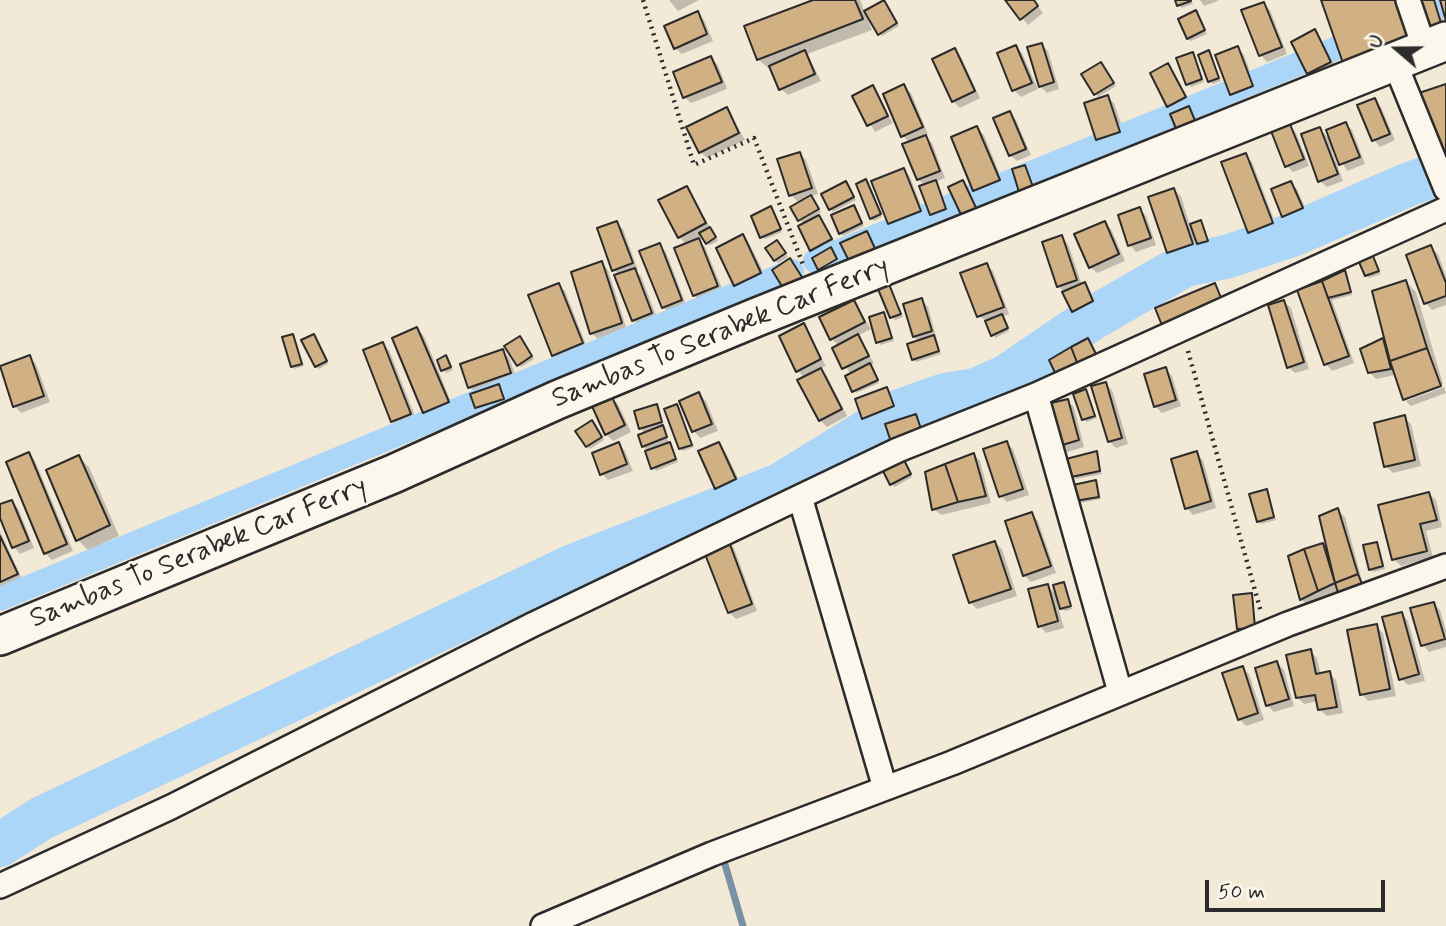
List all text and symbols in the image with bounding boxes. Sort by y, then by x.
north arrow [1362,14,1432,84]
text: U [1363,32,1391,52]
street label: Sambas To Serabek Car Ferry [548,251,894,417]
street label: Sambas To Serabek Car Ferry [26,471,372,637]
scale bar [1208,866,1388,910]
text: 50 m [1218,878,1265,906]

